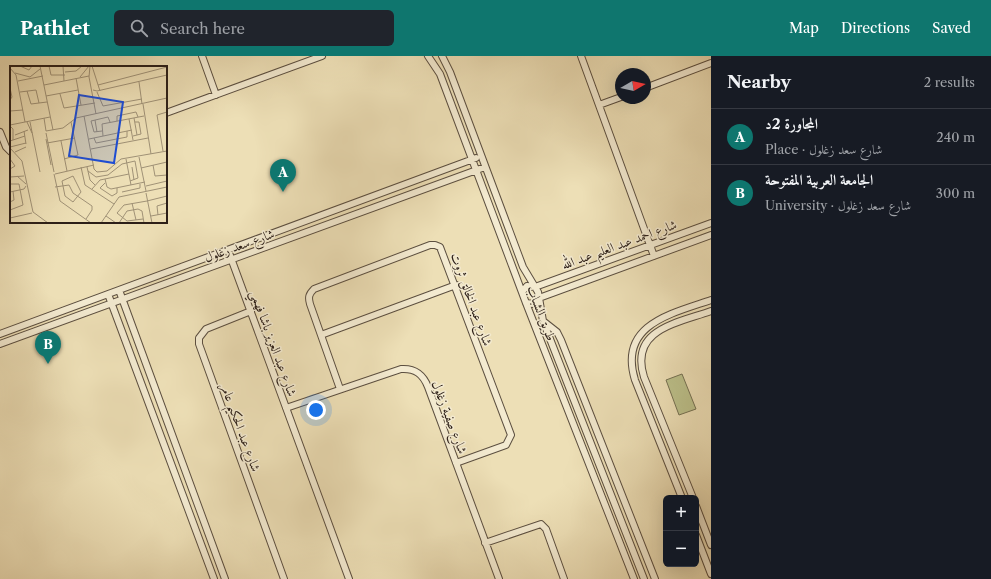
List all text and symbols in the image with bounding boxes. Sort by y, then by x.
search box [114,10,394,46]
text: Pathlet [20,17,90,40]
icon: search [128,17,150,39]
text: Search here [160,19,245,38]
text: Map [789,19,819,37]
text: Directions [841,19,910,37]
text: Saved [932,19,971,37]
inset map [10,66,167,223]
north arrow [615,68,651,104]
text: Nearby [727,72,791,92]
text: 2 results [924,74,975,90]
text: المجاورة 2د [765,114,818,133]
text: A [735,129,745,145]
text: 240 m [936,129,975,145]
text: Place · شارع سعد زغلول [765,141,882,157]
pin: A [270,159,296,192]
text: الجامعة العربية المفتوحة [765,170,873,189]
text: B [735,185,745,201]
text: 300 m [936,185,975,201]
text: University · شارع سعد زغلول [765,197,911,213]
street label: شارع احمد عبد العليم عبد الله [559,214,681,278]
street label: شارع سعد زغلول [202,225,278,269]
street label: شارع عبد الخالق ثروت [444,250,496,349]
street label: طريق الشباب [523,283,560,343]
street label: شارع عبد العزيز باشا فهمي [243,288,301,400]
pin: B [35,331,61,364]
street label: شارع صفية زغلول [425,378,471,457]
street label: شارع عبد الحكيم عامر [212,381,264,476]
your location [306,400,326,420]
map controls [663,495,699,567]
button: + [663,495,699,531]
button: − [663,531,699,567]

